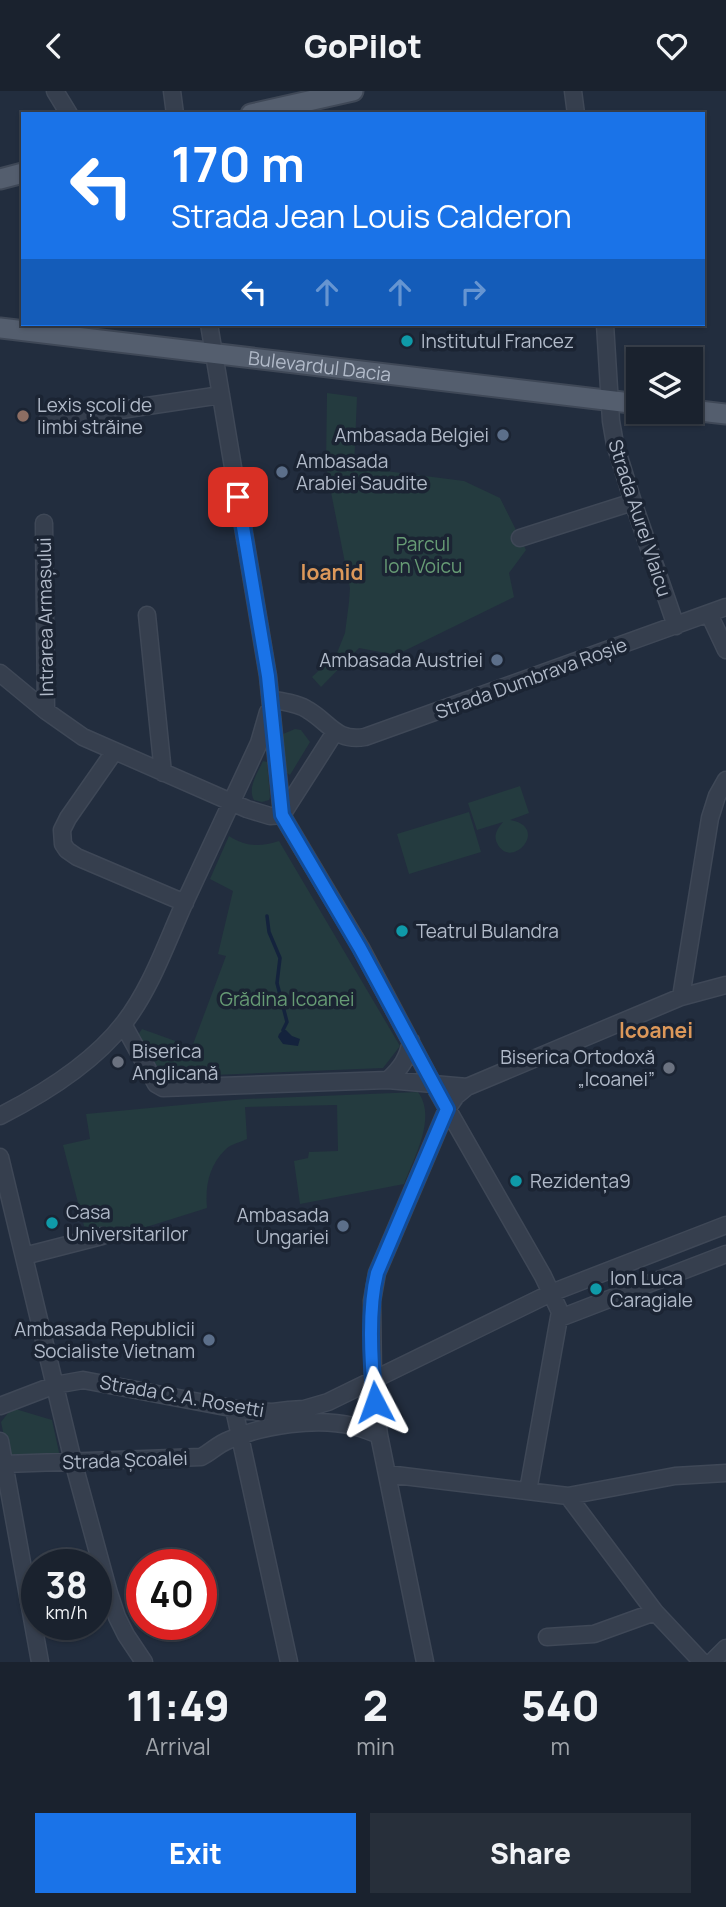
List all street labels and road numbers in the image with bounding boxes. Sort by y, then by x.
street label: Bulevardul Dacia [247,345,393,387]
street label: Strada Aurel Vlaicu [602,436,678,600]
street label: Intrarea Armașului [31,537,59,697]
street label: Strada Dumbrava Roșie [432,631,630,725]
street label: Strada C. A. Rosetti [98,1369,266,1423]
street label: Strada Școalei [62,1445,188,1475]

